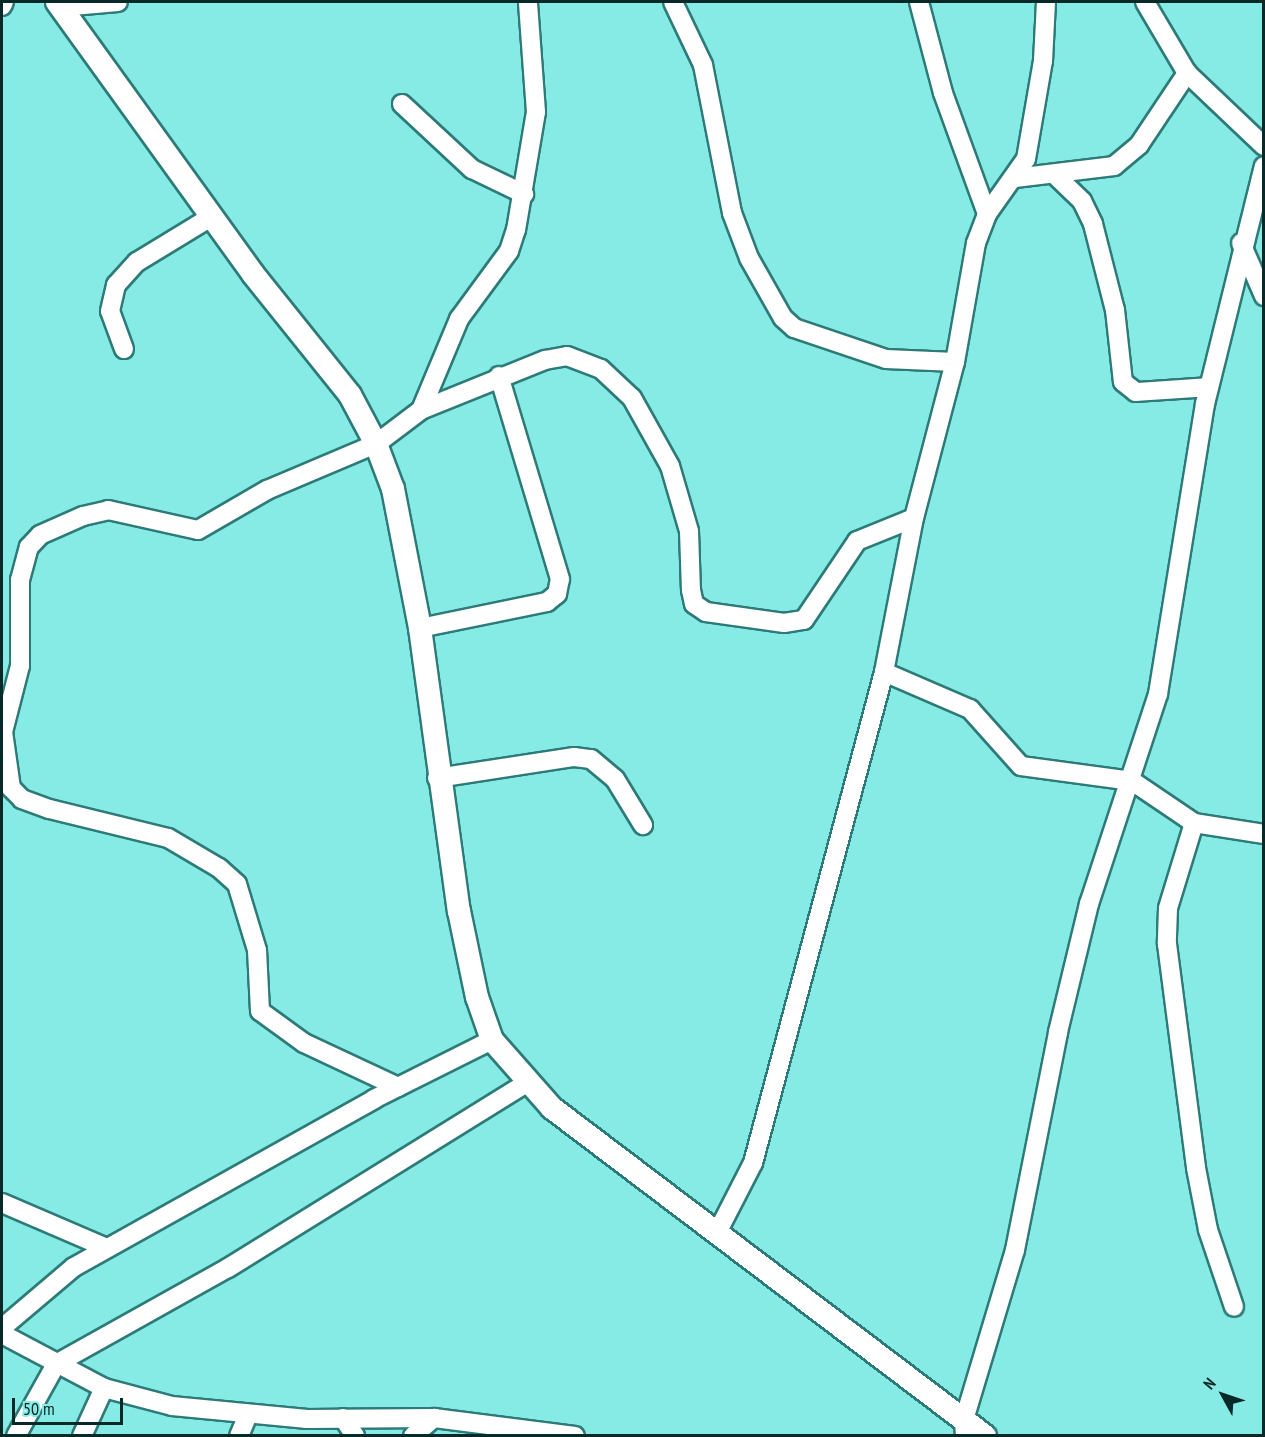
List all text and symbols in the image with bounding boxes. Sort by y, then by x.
north arrow [1193,1365,1253,1425]
text: N [1199,1374,1220,1393]
scale bar [15,1386,126,1424]
text: 50 m [23,1397,55,1420]

